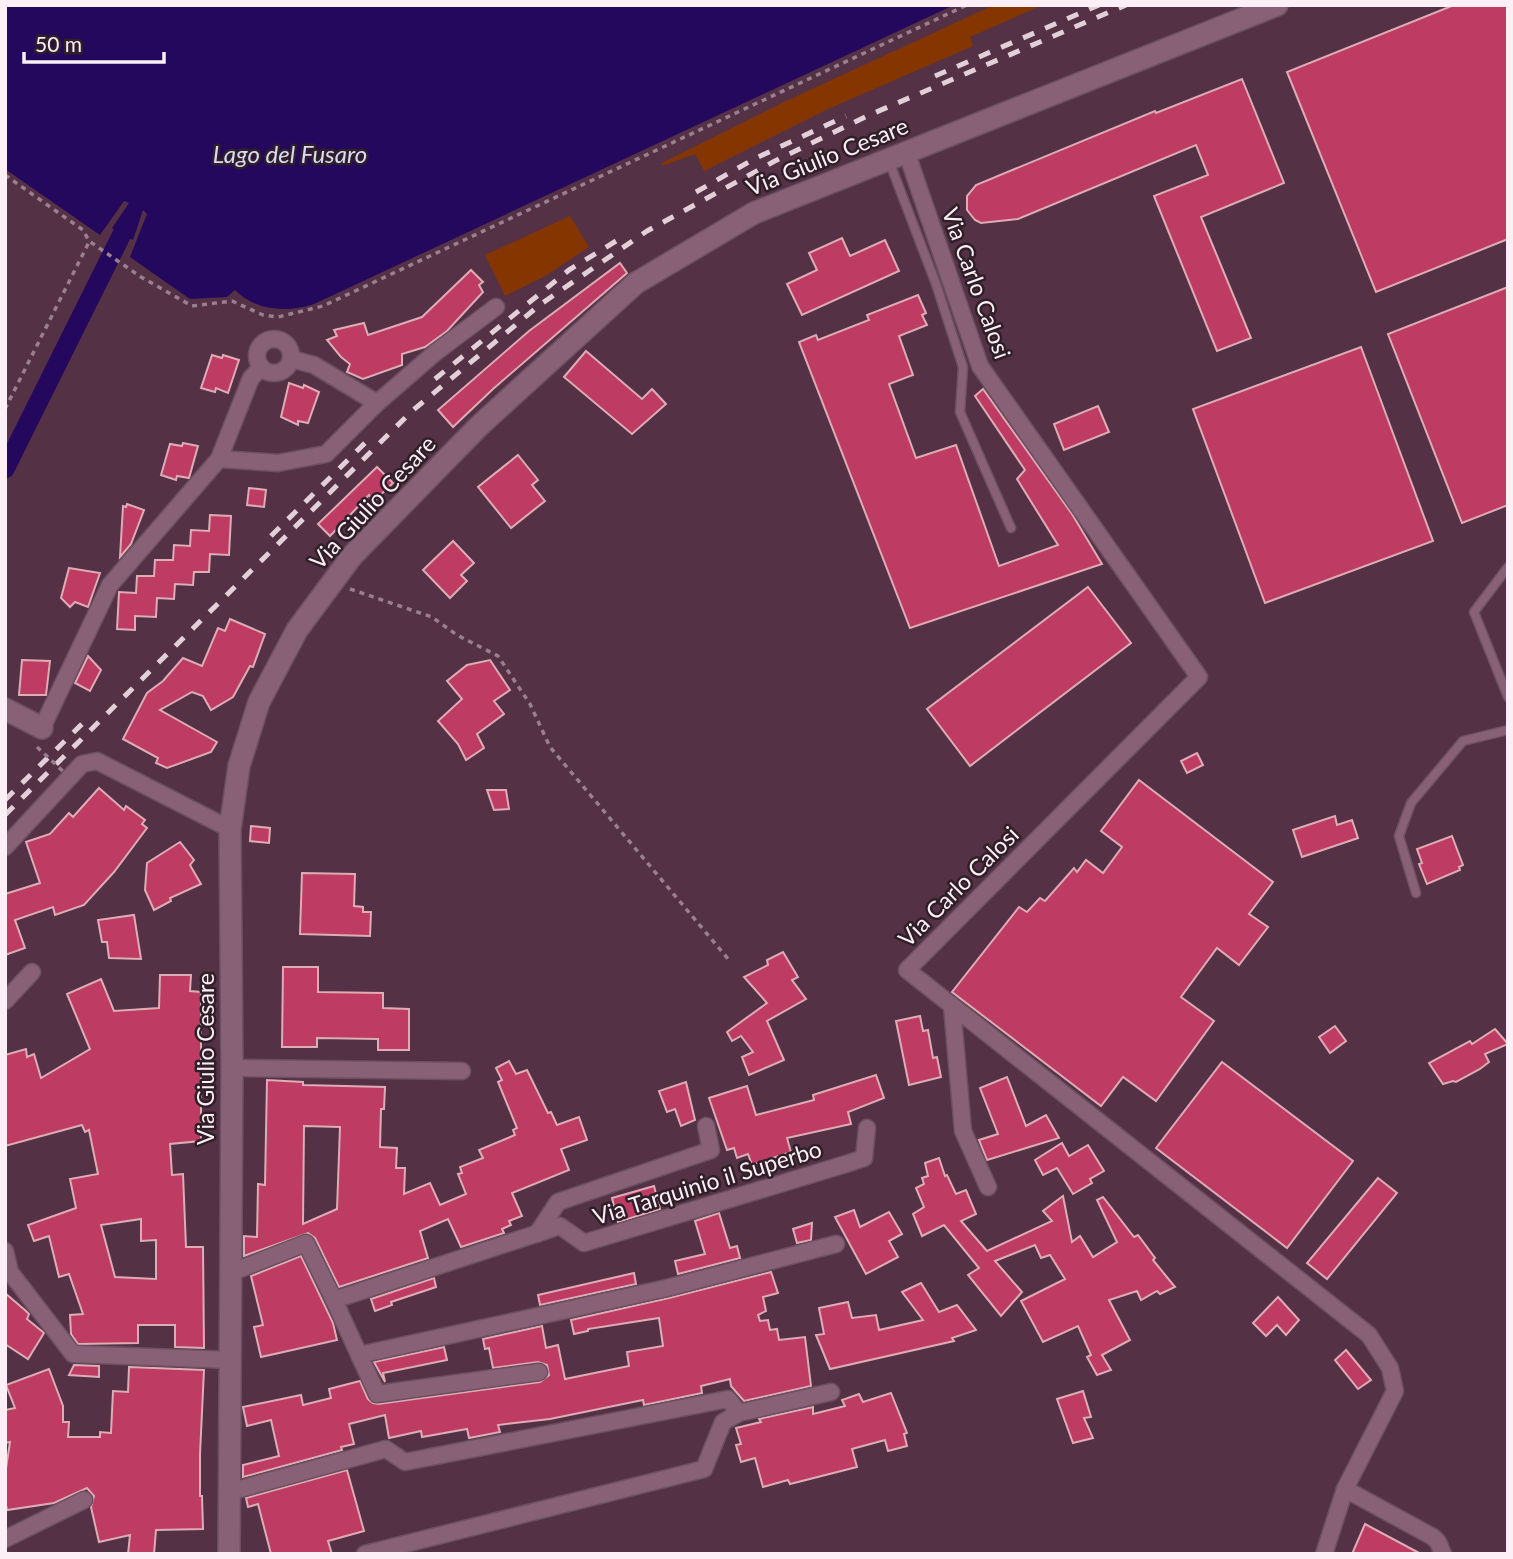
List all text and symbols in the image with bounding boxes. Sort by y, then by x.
scale bar [24,21,164,65]
text: 50 m [35,31,82,56]
street label: Via Giulio Cesare [742,111,912,201]
water label: Lago del Fusaro [213,139,367,168]
street label: Via Carlo Calosi [937,204,1017,362]
street label: Via Giulio Cesare [303,430,441,574]
street label: Via Carlo Calosi [892,820,1024,952]
street label: Via Giulio Cesare [191,973,219,1145]
street label: Via Tarquinio il Superbo [589,1134,825,1230]

